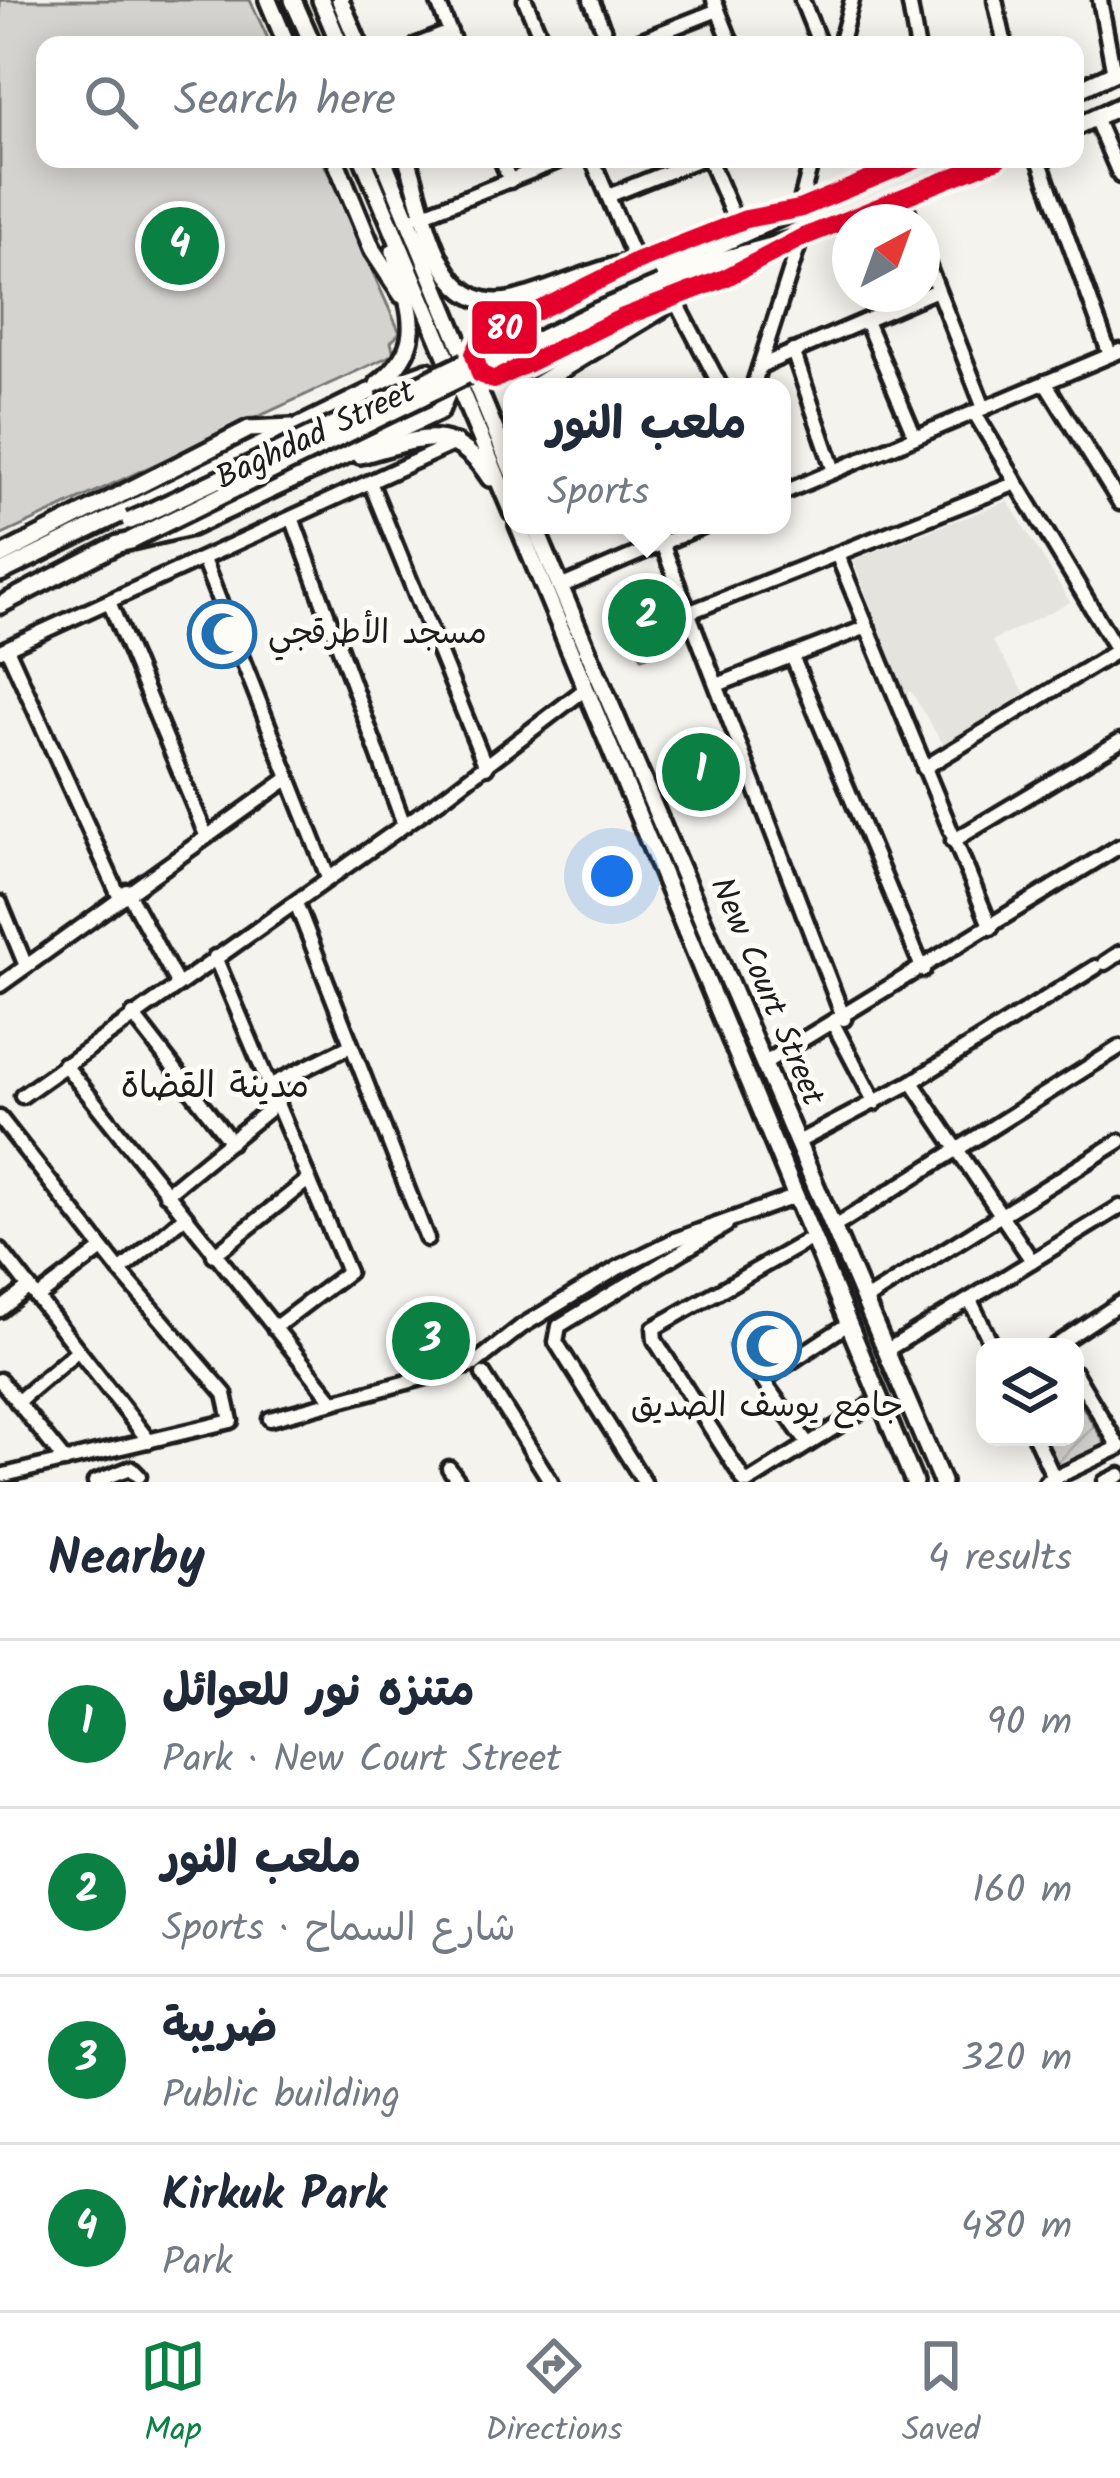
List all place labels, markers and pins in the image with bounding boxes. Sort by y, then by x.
pin: 4 [141,201,219,291]
pin: 2 [608,573,686,663]
mosque icon: مسجد الأطرقجي [187,599,257,669]
place label: مسجد الأطرقجي [268,608,487,661]
pin: 1 [662,727,740,817]
pin: 3 [392,1296,470,1386]
mosque icon: جامع يوسف الصديق [732,1311,802,1381]
place label: جامع يوسف الصديق [631,1381,903,1434]

